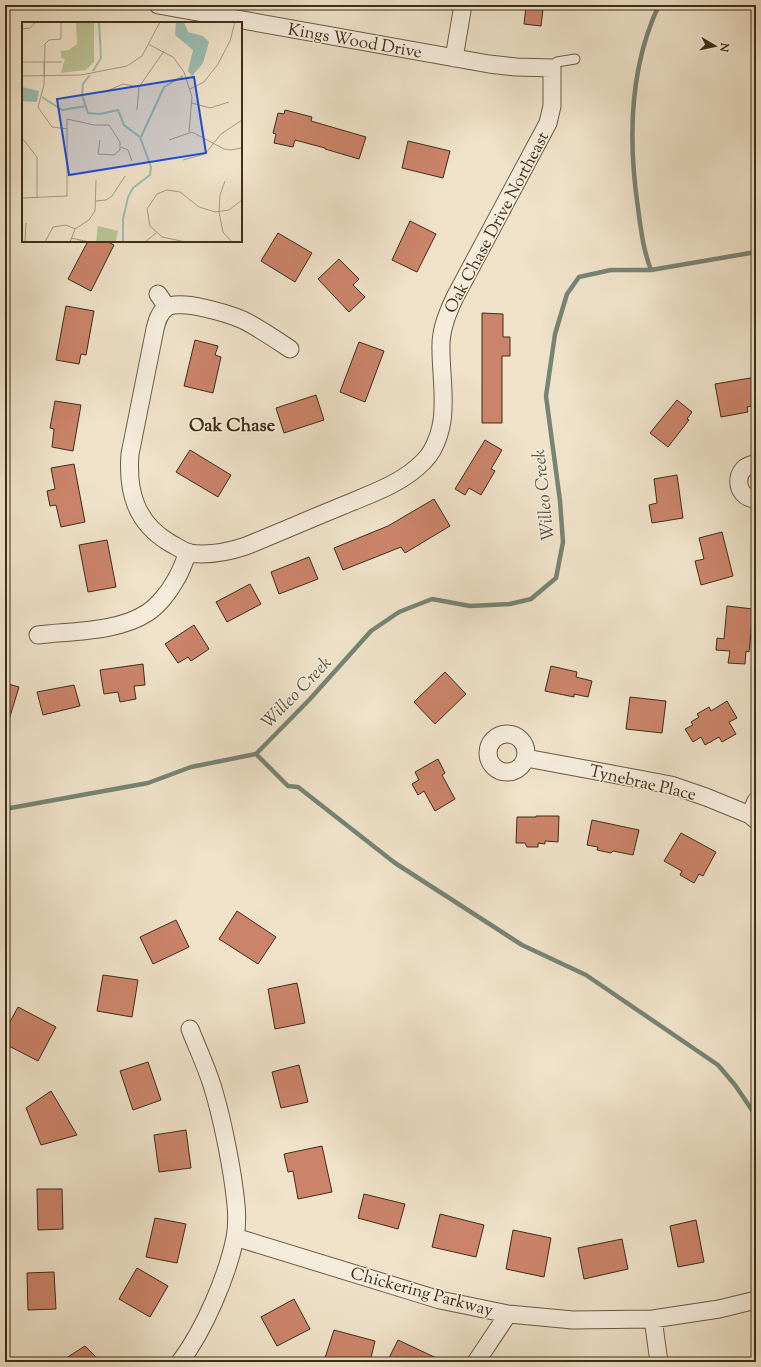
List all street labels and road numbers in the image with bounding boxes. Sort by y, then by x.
street label: Kings Wood Drive [286,18,424,66]
street label: Oak Chase Drive Northeast [440,128,556,318]
street label: Tynebrae Place [587,760,698,808]
street label: Chickering Parkway [347,1262,496,1324]

